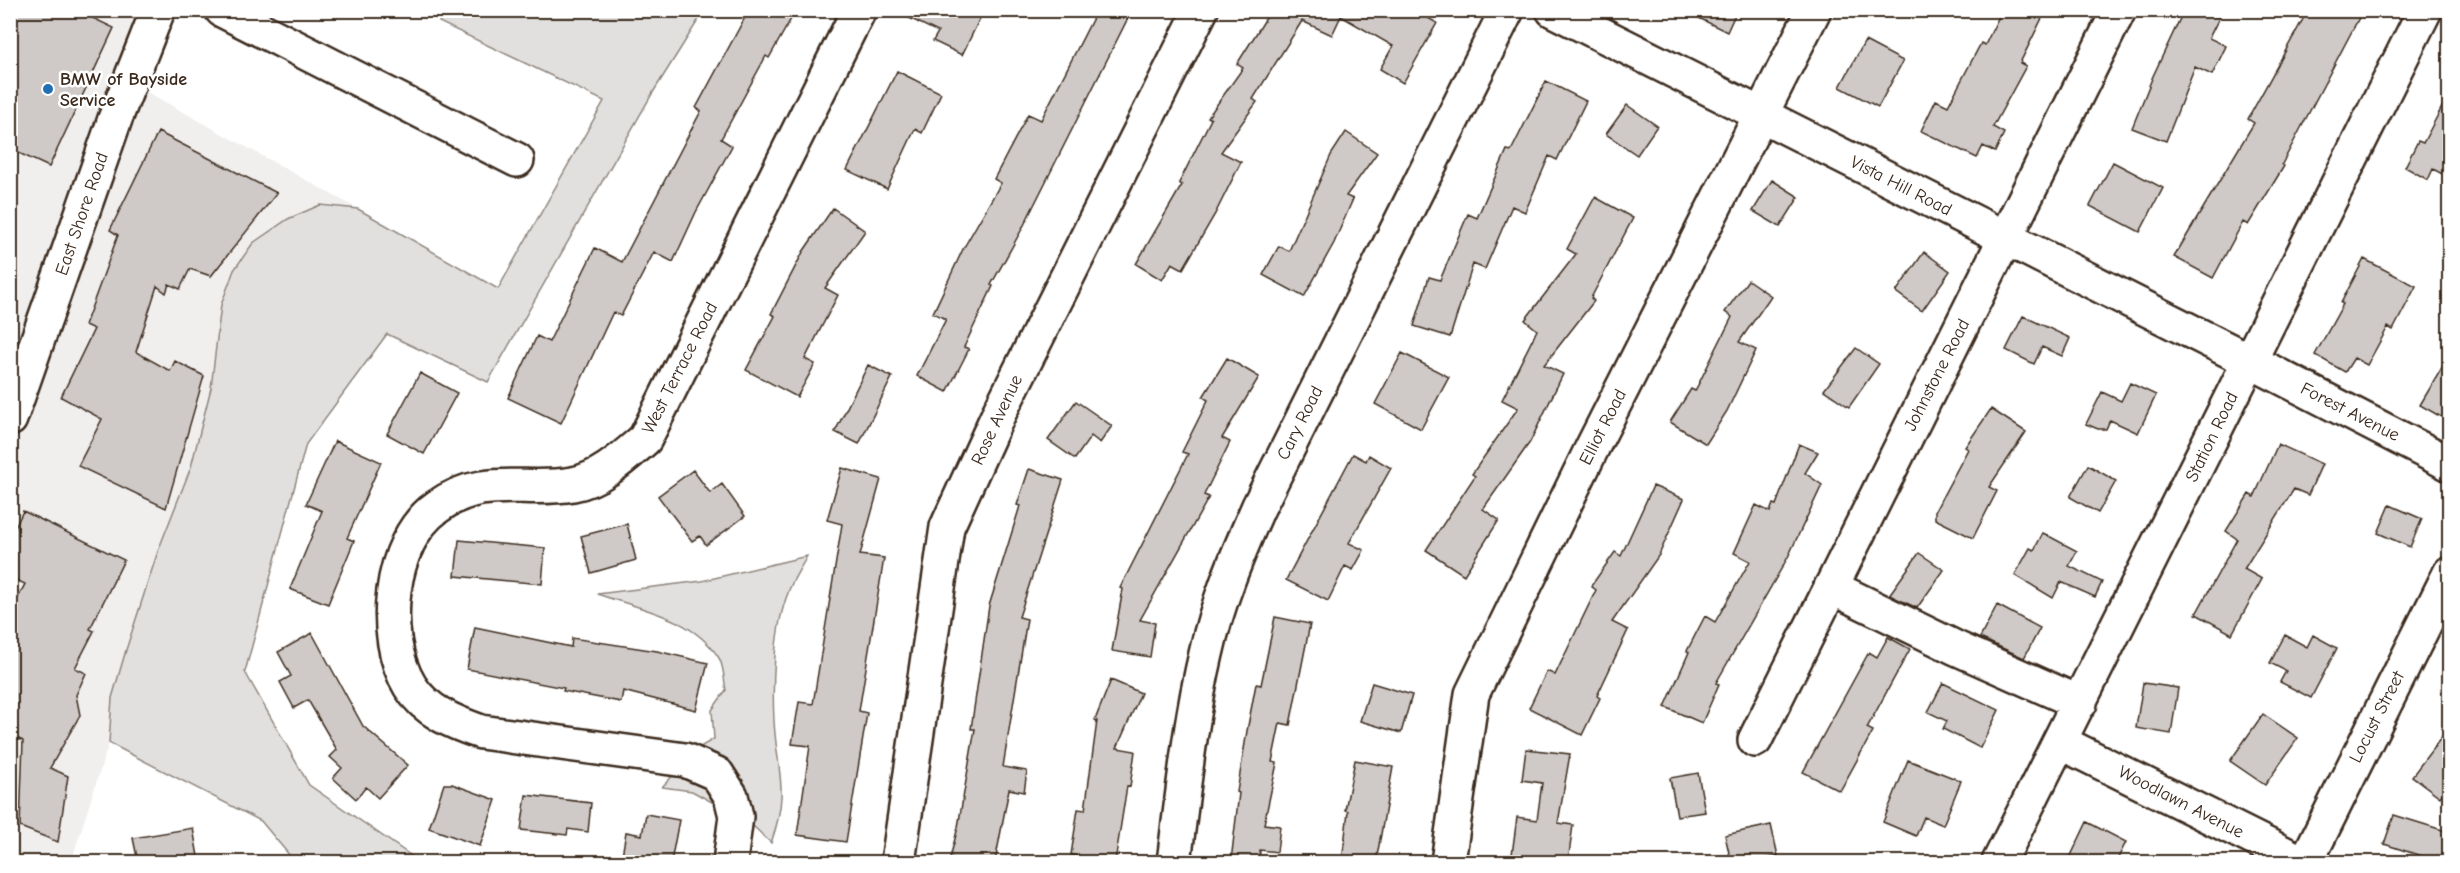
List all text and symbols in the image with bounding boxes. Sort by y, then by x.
place label: BMW of Bayside Service [60,69,187,111]
marker: BMW of Bayside Service [41,82,55,96]
street label: East Shore Road [51,150,113,278]
street label: Vista Hill Road [1847,151,1955,221]
street label: West Terrace Road [638,299,722,437]
street label: Johnstone Road [1900,316,1974,434]
street label: Rose Avenue [967,372,1027,468]
street label: Forest Avenue [2297,378,2403,446]
street label: Cary Road [1272,382,1328,464]
street label: Elliot Road [1575,386,1631,468]
street label: Station Road [2181,389,2243,485]
street label: Locust Street [2345,667,2409,766]
street label: Woodlawn Avenue [2115,761,2247,843]

